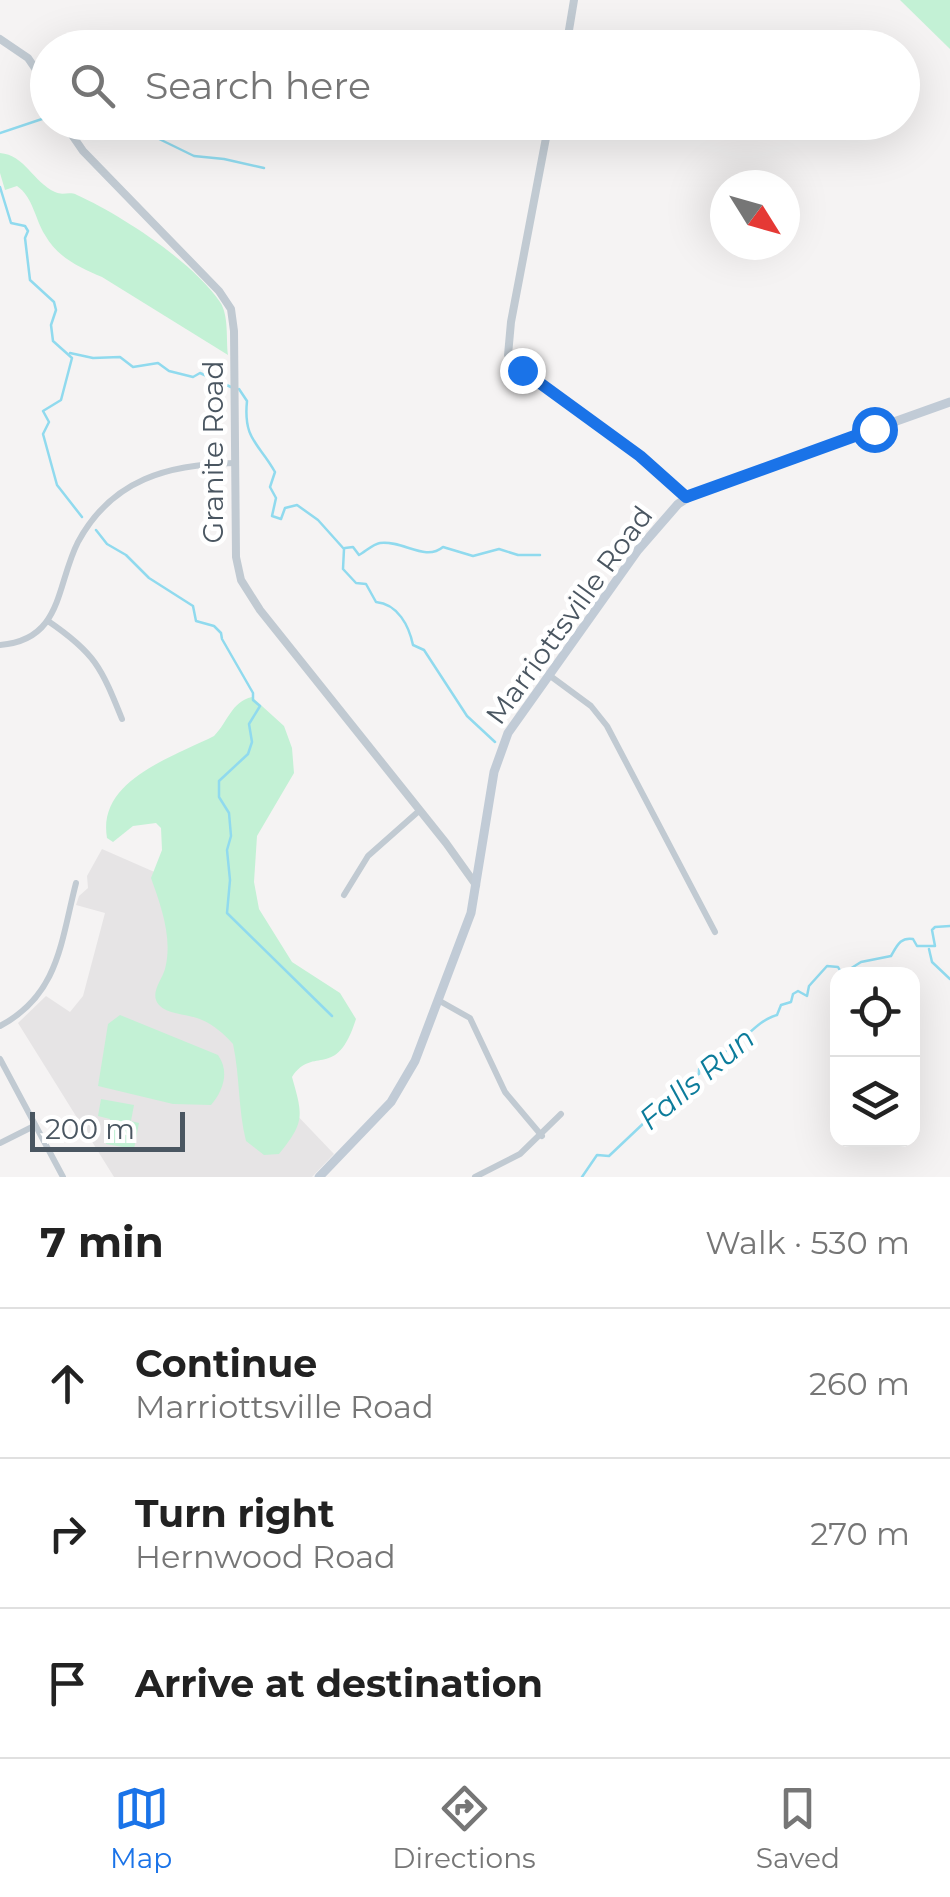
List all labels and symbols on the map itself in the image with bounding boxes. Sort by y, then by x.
north arrow [710,170,800,260]
route end [500,348,546,394]
street label: Granite Road [196,361,230,543]
route start [852,407,898,453]
street label: Marriottsville Road [478,499,660,731]
water label: Falls Run [631,1020,762,1138]
scale bar [30,1107,185,1152]

